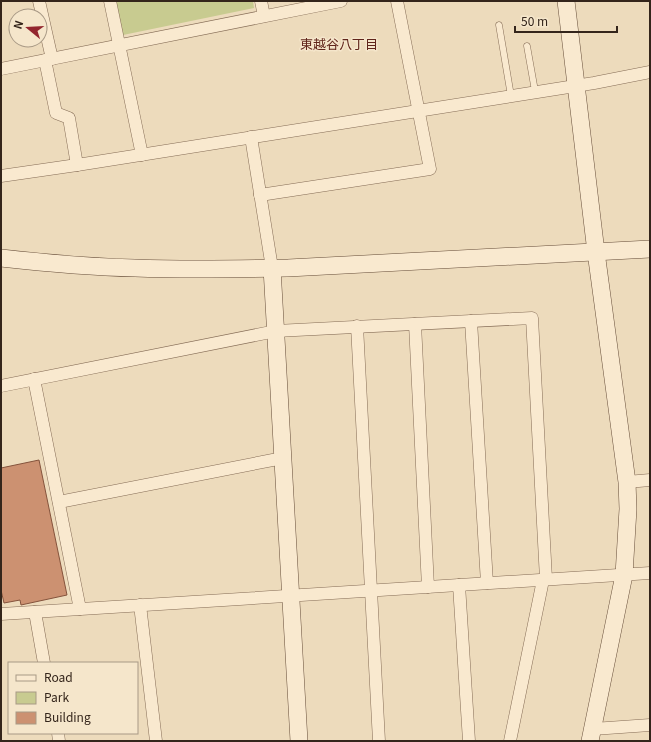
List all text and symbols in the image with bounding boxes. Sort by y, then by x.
north arrow [8,8,48,48]
scale bar [515,8,617,34]
text: 50 m [521,12,548,29]
text: N [9,18,26,31]
district label: 東越谷八丁目 [300,34,378,53]
legend [8,662,138,734]
text: Road [44,668,73,685]
text: Park [44,688,69,705]
text: Building [44,708,91,725]

